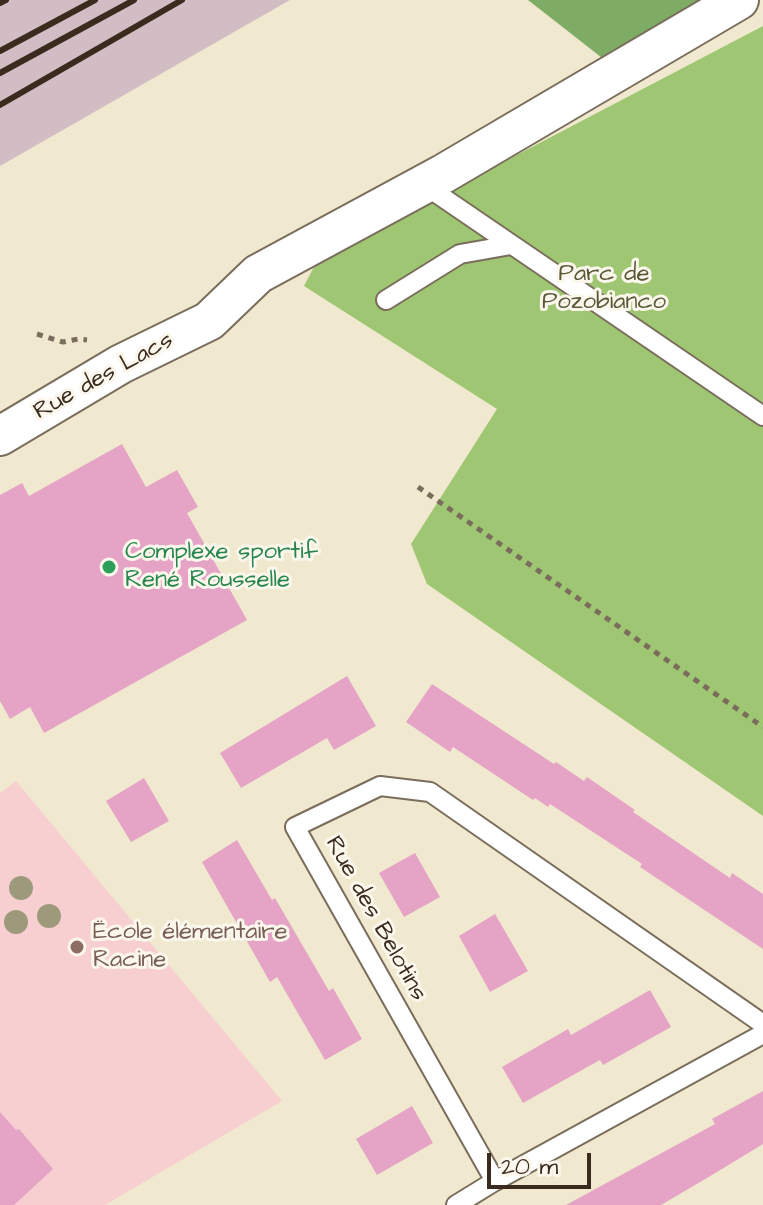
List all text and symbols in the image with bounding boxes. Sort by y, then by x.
park label: Parc de Pozobianco [542,261,666,317]
street label: Rue des Lacs [29,327,179,427]
place label: Complexe sportif René Rousselle [125,539,318,595]
marker: Complexe sportif René Rousselle [100,558,118,576]
street label: Rue des Belotins [318,832,432,1006]
place label: Ëcole élémentaire Racine [93,919,287,975]
marker: Ëcole élémentaire Racine [68,938,86,956]
scale bar [491,1137,595,1187]
text: 20 m [501,1150,558,1184]

